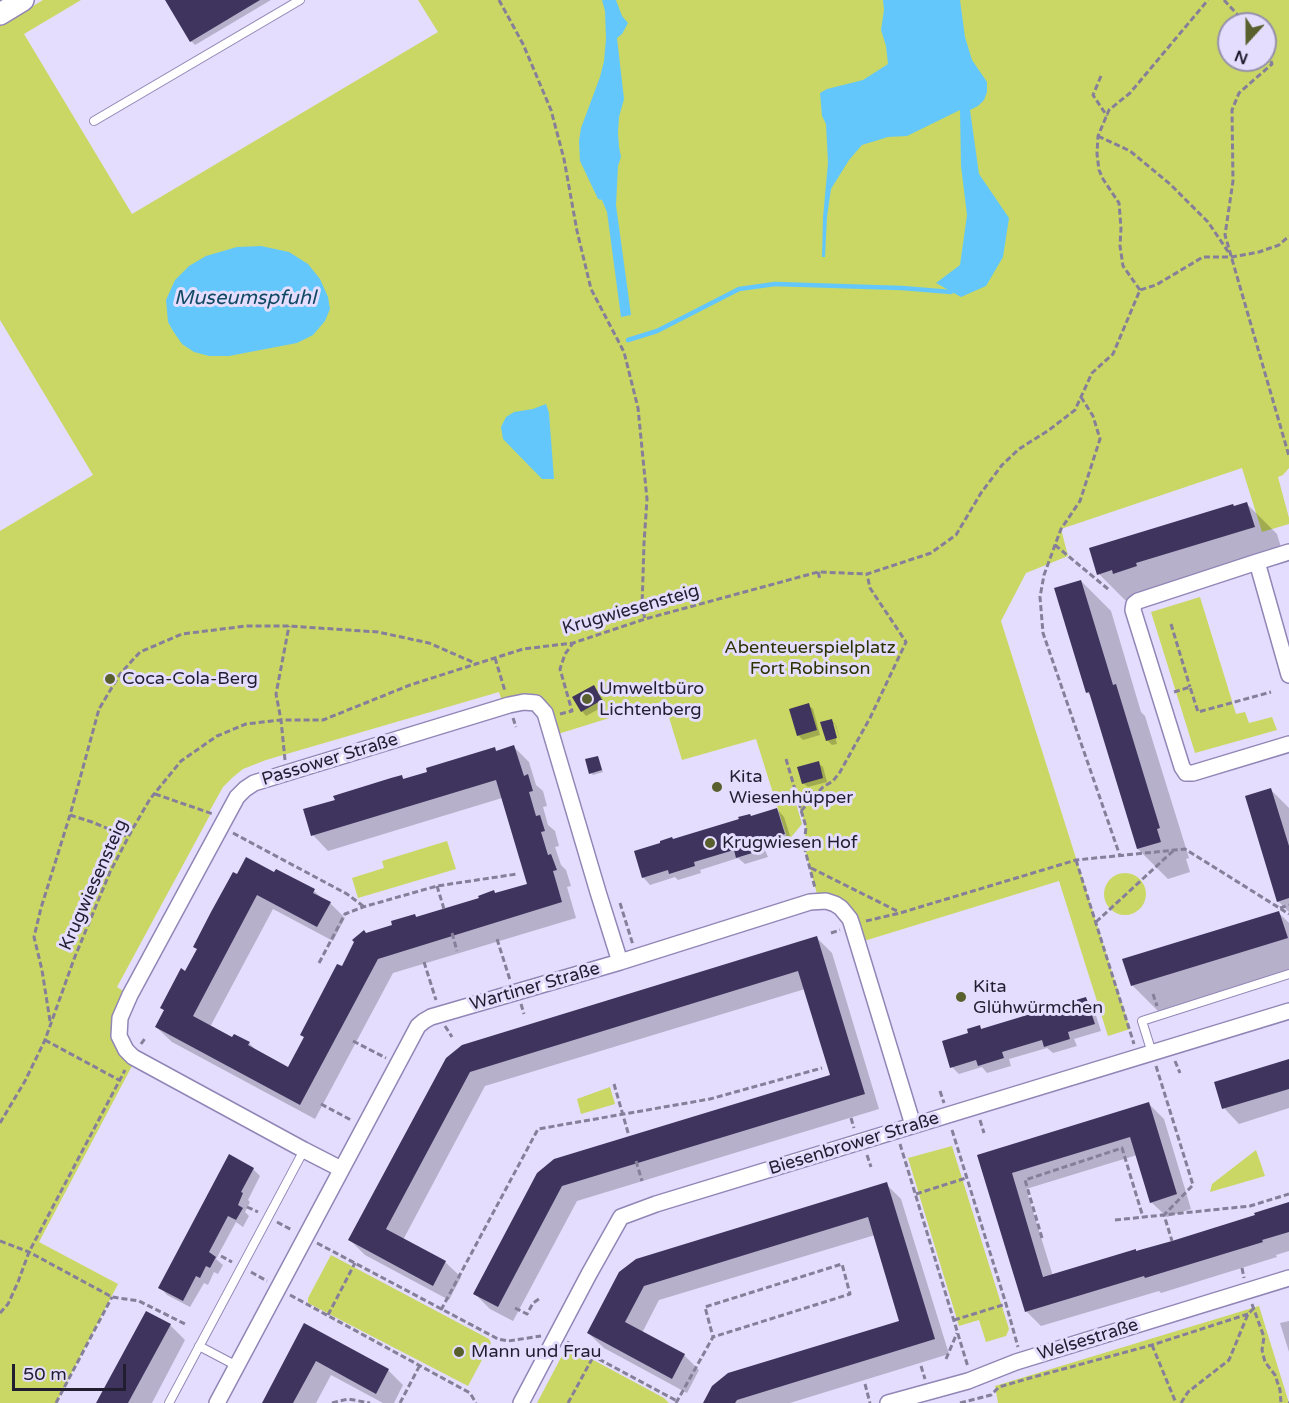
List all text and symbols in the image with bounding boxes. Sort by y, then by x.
north arrow [1217,12,1277,72]
text: N [1232,45,1251,69]
water label: Museumspfuhl [174,287,316,311]
street label: Krugwiesensteig [560,580,702,640]
park label: Abenteuerspielplatz Fort Robinson [724,637,896,680]
place label: Coca-Cola-Berg [122,668,258,690]
marker: Coca-Cola-Berg [103,672,117,686]
place label: Umweltbüro Lichtenberg [599,678,704,720]
marker: Umweltbüro Lichtenberg [580,692,594,706]
street label: Passower Straße [259,729,401,791]
place label: Kita Wiesenhüpper [729,766,853,808]
marker: Kita Wiesenhüpper [710,780,724,794]
street label: Krugwiesensteig [55,816,133,954]
place label: Krugwiesen Hof [722,832,858,854]
marker: Krugwiesen Hof [703,836,717,850]
street label: Wartiner Straße [467,958,603,1016]
place label: Kita Glühwürmchen [973,976,1103,1018]
marker: Kita Glühwürmchen [954,990,968,1004]
street label: Biesenbrower Straße [766,1108,942,1180]
street label: Welsestraße [1035,1314,1141,1366]
place label: Mann und Frau [471,1341,601,1363]
marker: Mann und Frau [452,1345,466,1359]
scale bar [15,1352,129,1390]
text: 50 m [23,1363,67,1385]

